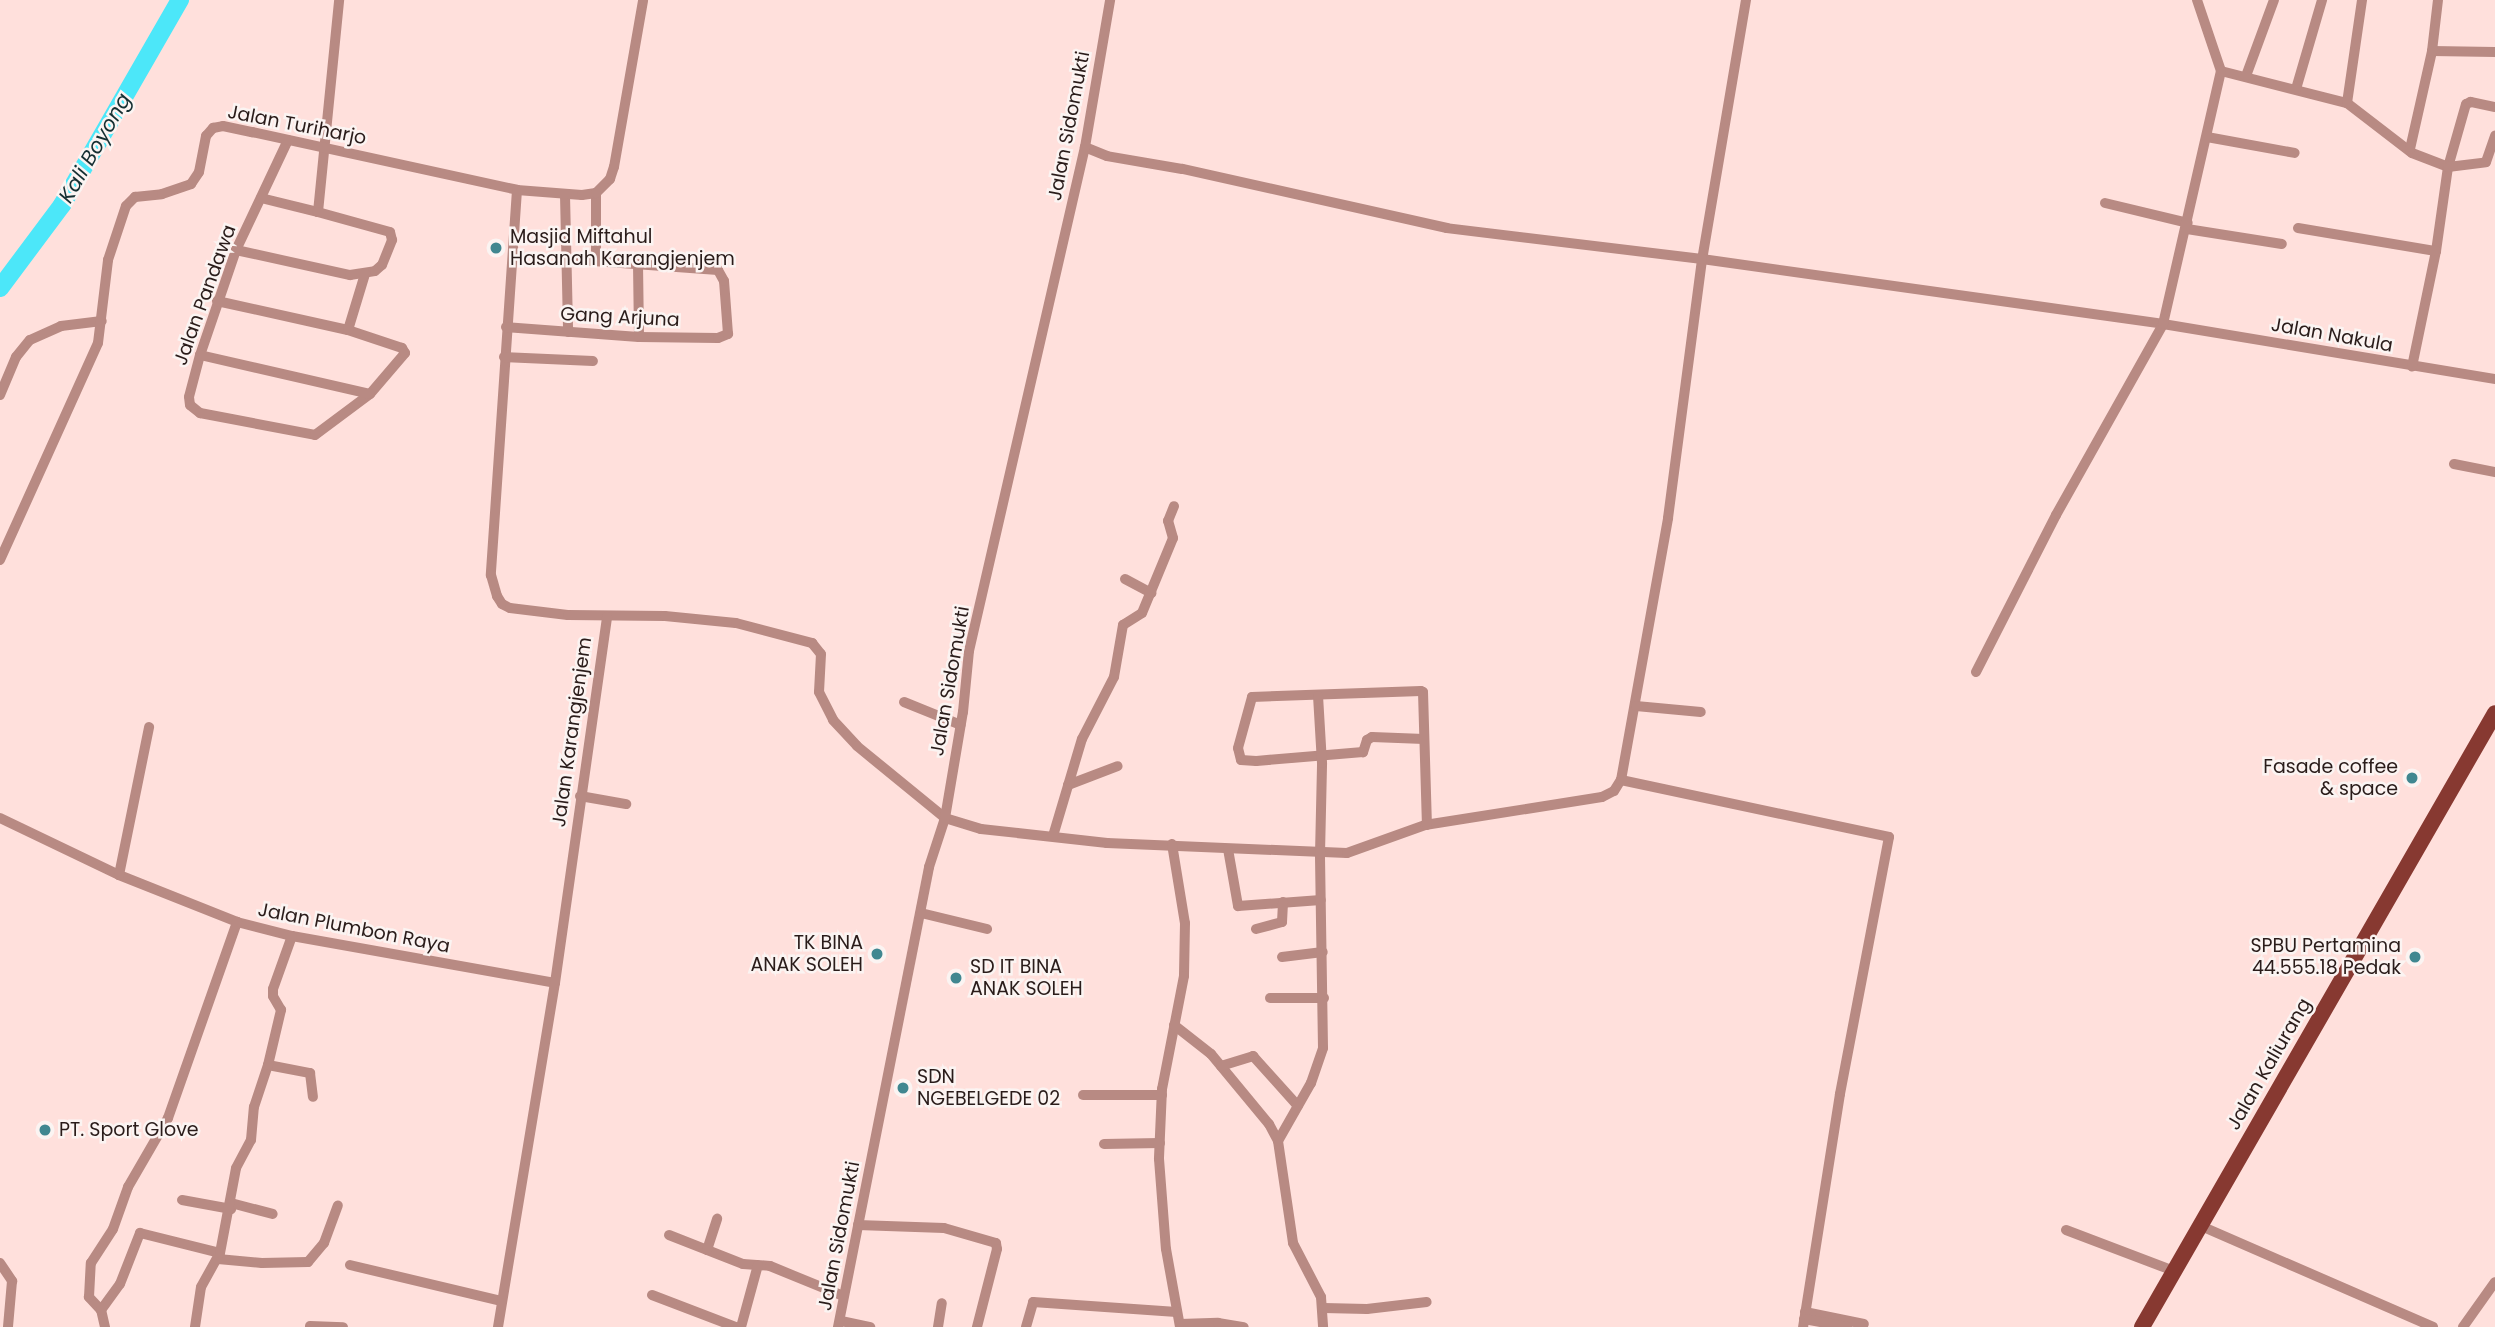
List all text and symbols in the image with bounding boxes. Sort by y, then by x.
street label: Jalan Sidomukti [1043,49,1095,203]
water label: Kali Boyong [53,89,137,207]
street label: Jalan Turiharjo [226,100,368,150]
street label: Jalan Pandawa [169,222,241,368]
place label: Masjid Miftahul Hasanah Karangjenjem [510,226,735,270]
marker: Masjid Miftahul Hasanah Karangjenjem [488,240,504,256]
street label: Gang Arjuna [560,302,680,332]
street label: Jalan Nakula [2269,313,2395,357]
street label: Jalan Sidomukti [926,604,974,758]
street label: Jalan Karangjenjem [547,636,597,828]
place label: Fasade coffee & space [2263,756,2398,800]
marker: Fasade coffee & space [2404,770,2420,786]
street label: Jalan Plumbon Raya [256,898,452,958]
place label: TK BINA ANAK SOLEH [750,932,863,976]
place label: SPBU Pertamina 44.555.18 Pedak [2250,935,2401,979]
marker: TK BINA ANAK SOLEH [869,946,885,962]
marker: SPBU Pertamina 44.555.18 Pedak [2407,949,2423,965]
place label: SD IT BINA ANAK SOLEH [970,956,1083,1000]
marker: SD IT BINA ANAK SOLEH [948,970,964,986]
street label: Jalan Kaliurang [2222,994,2316,1134]
place label: SDN NGEBELGEDE 02 [917,1066,1060,1110]
marker: SDN NGEBELGEDE 02 [895,1080,911,1096]
place label: PT. Sport Glove [59,1119,199,1141]
marker: PT. Sport Glove [37,1122,53,1138]
street label: Jalan Sidomukti [813,1159,865,1313]

